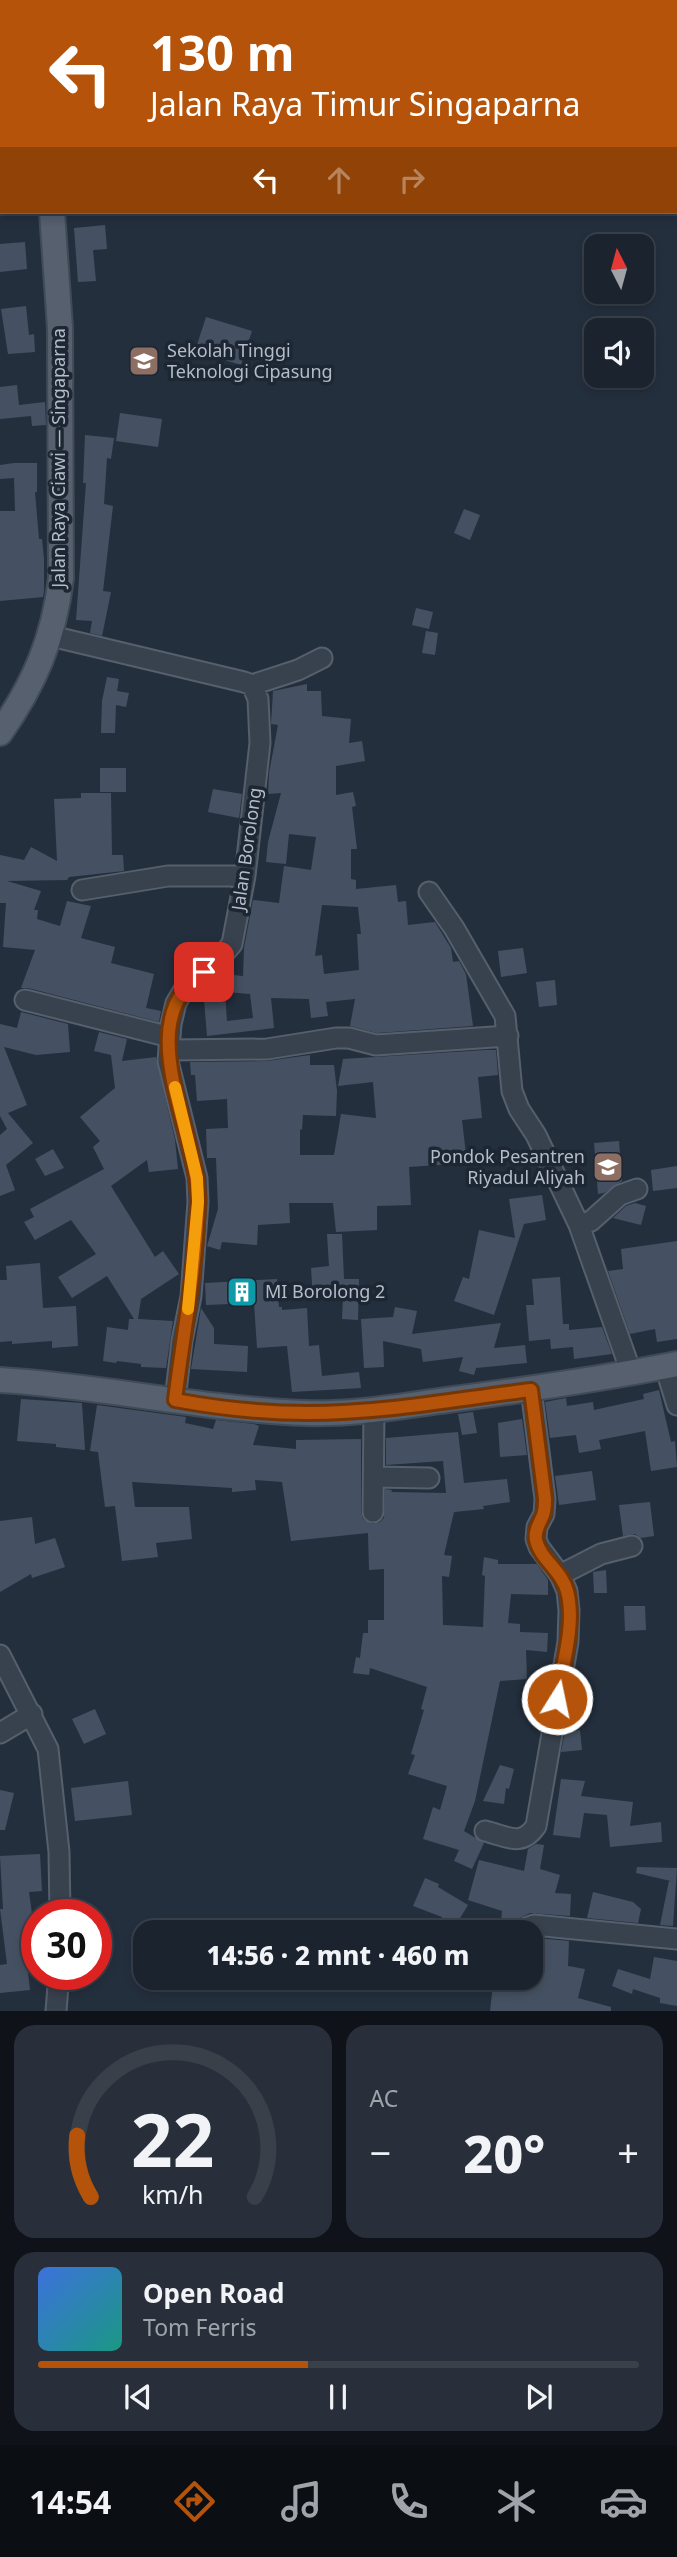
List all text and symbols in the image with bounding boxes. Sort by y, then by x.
text: 130 m [150,19,295,85]
icon: left [35,28,126,119]
text: Jalan Raya Timur Singaparna [150,82,581,125]
icon: left [247,161,285,199]
icon: ahead [320,161,358,199]
icon: right [393,161,431,199]
north arrow [584,234,654,304]
map controls [584,234,654,388]
button: sound [584,318,654,388]
street label: Jalan Raya Ciawi — Singaparna [46,328,70,590]
place label: Sekolah Tinggi Teknologi Cipasung [167,338,333,383]
school or university icon: Sekolah Tinggi Teknologi Cipasung [127,344,161,378]
street label: Jalan Borolong [225,786,267,914]
pin [174,942,234,1002]
icon: arrive [185,953,223,991]
place label: Pondok Pesantren Riyadul Aliyah [430,1144,585,1189]
school or university icon: Pondok Pesantren Riyadul Aliyah [591,1150,625,1184]
building icon: MI Borolong 2 [225,1275,259,1309]
place label: MI Borolong 2 [265,1279,385,1303]
position arrow [520,1662,594,1736]
speed limit sign: 30 [21,1899,112,1990]
text: 14:56 · 2 mnt · 460 m [206,1937,470,1973]
text: AC [370,2082,398,2114]
text: 22 [131,2090,214,2189]
text: 20° [463,2117,545,2188]
text: − [370,2126,391,2178]
text: + [617,2126,639,2178]
text: km/h [142,2177,204,2211]
text: Open Road [143,2275,285,2311]
text: Tom Ferris [143,2311,256,2343]
icon: previous [119,2378,157,2416]
icon: pause [319,2378,357,2416]
icon: next [520,2378,558,2416]
icon: directions [170,2477,219,2526]
icon: music [277,2477,326,2526]
icon: phone [384,2477,433,2526]
icon: climate [492,2477,541,2526]
icon: car [599,2477,648,2526]
text: 14:54 [29,2480,111,2523]

